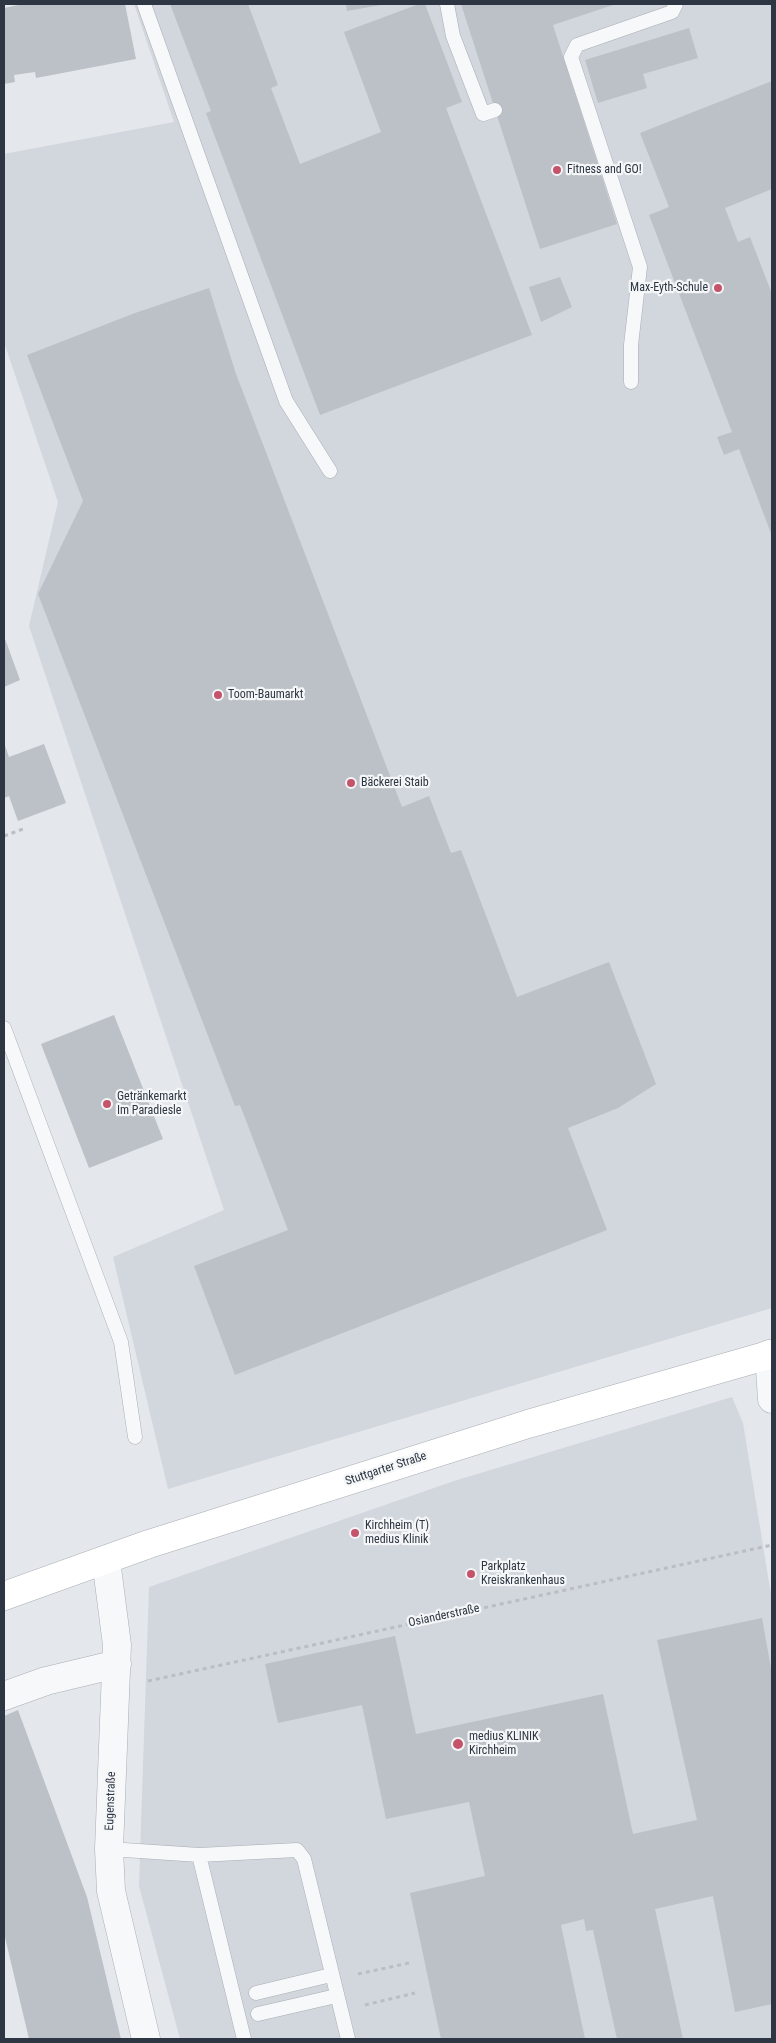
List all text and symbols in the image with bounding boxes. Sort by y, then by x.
place label: Fitness and GO! [567,163,642,177]
marker: Fitness and GO! [551,164,563,176]
place label: Max-Eyth-Schule [630,281,708,295]
marker: Max-Eyth-Schule [712,282,724,294]
place label: Toom-Baumarkt [228,688,303,702]
marker: Toom-Baumarkt [212,689,224,701]
place label: Bäckerei Staib [361,776,429,790]
marker: Bäckerei Staib [345,777,357,789]
place label: Getränkemarkt Im Paradiesle [117,1090,187,1118]
marker: Getränkemarkt Im Paradiesle [101,1098,113,1110]
street label: Stuttgarter Straße [343,1449,429,1489]
place label: Kirchheim (T) medius Klinik [365,1519,429,1547]
marker: Kirchheim (T) medius Klinik [349,1527,361,1539]
place label: Parkplatz Kreiskrankenhaus [481,1560,565,1588]
marker: Parkplatz Kreiskrankenhaus [465,1568,477,1580]
street label: Osianderstraße [407,1601,481,1631]
place label: medius KLINIK Kirchheim [469,1730,539,1758]
marker: medius KLINIK Kirchheim [451,1737,465,1751]
street label: Eugenstraße [103,1771,119,1831]

